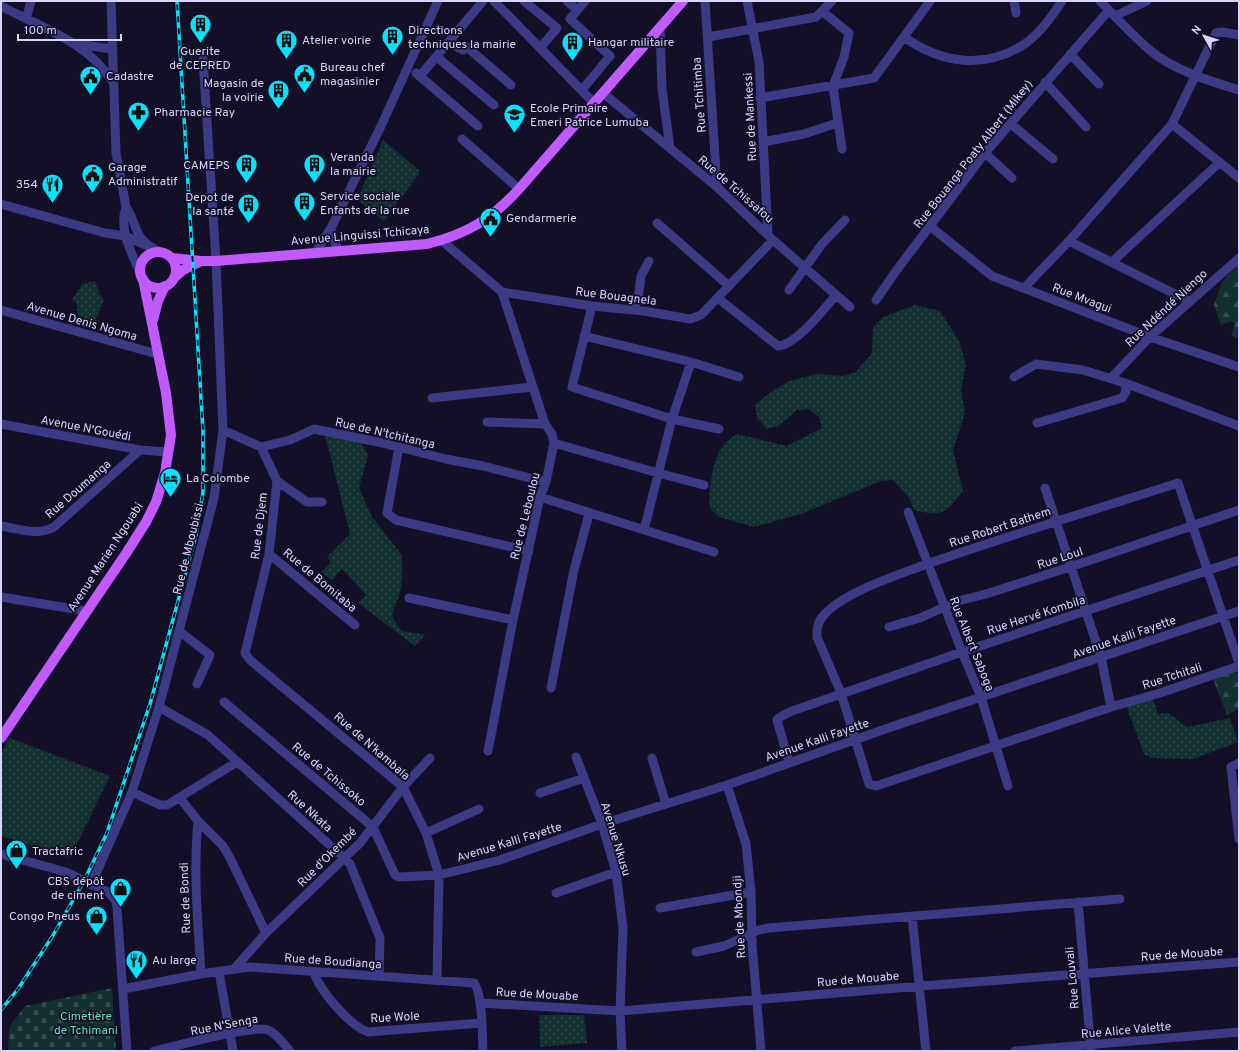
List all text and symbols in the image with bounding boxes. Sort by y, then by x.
building icon: Guerite de CEPRED [187,11,213,44]
scale bar [18,16,121,42]
north arrow [1184,16,1224,56]
text: 100 m [24,23,57,39]
place label: Directions techniques la mairie [408,23,516,53]
text: N [1189,23,1205,38]
building icon: Directions techniques la mairie [380,24,406,57]
building icon: Atelier voirie [274,27,300,60]
building icon: Hangar militaire [559,29,585,62]
place label: Atelier voirie [302,33,371,49]
place label: Hangar militaire [588,35,674,51]
place label: Guerite de CEPRED [169,44,231,74]
street label: Rue Tchitimba [689,57,711,133]
place label: Bureau chef magasinier [320,60,385,90]
public building icon: Bureau chef magasinier [292,61,318,94]
public building icon: Cadastre [78,63,104,96]
place label: Cadastre [106,69,154,85]
street label: Rue de Mankessi [741,72,761,162]
place label: Magasin de la voirie [204,76,264,106]
building icon: Magasin de la voirie [266,77,292,110]
street label: Rue Bouanga Poaty Albert (Mikey) [911,77,1037,232]
pharmacy icon: Pharmacie Ray [125,99,151,132]
place label: Ecole Primaire Emeri Patrice Lumuba [530,101,649,131]
school or university icon: Ecole Primaire Emeri Patrice Lumuba [501,102,527,135]
place label: Pharmacie Ray [154,105,235,121]
place label: Veranda la mairie [330,150,376,180]
building icon: Veranda la mairie [301,151,327,184]
building icon: CAMEPS [233,152,259,185]
street label: Rue de Tchissafou [694,152,777,227]
place label: CAMEPS [183,158,230,174]
place label: Garage Administratif [108,160,177,190]
public building icon: Garage Administratif [79,161,105,194]
restaurant icon: 354 [40,171,66,204]
place label: 354 [16,177,38,193]
place label: Service sociale Enfants de la rue [320,189,410,219]
place label: Depot de la santé [185,190,234,220]
building icon: Service sociale Enfants de la rue [291,190,317,223]
building icon: Depot de la santé [236,191,262,224]
public building icon: Gendarmerie [477,205,503,238]
place label: Gendarmerie [506,211,577,227]
street label: Avenue Linguissi Tchicaya [290,222,430,250]
street label: Rue Ndéndé Niengo [1122,266,1211,351]
street label: Rue Mvagui [1050,280,1114,318]
street label: Rue Bouagnela [574,284,657,310]
street label: Avenue Denis Ngoma [25,299,139,345]
street label: Avenue N'Gouédi [39,412,132,446]
street label: Rue de N'tchitanga [333,415,436,453]
street label: Rue Doumanga [42,457,115,523]
hotel icon: La Colombe [158,465,184,498]
place label: La Colombe [186,471,250,487]
street label: Rue de Leboulou [507,471,545,562]
street label: Rue de Djem [248,492,272,561]
street label: Avenue Marien Ngouabi [64,500,147,615]
street label: Rue de Mboubissi [170,502,208,597]
street label: Rue Robert Bathem [947,504,1053,552]
street label: Rue Loul [1035,544,1085,574]
street label: Rue de Bomitaba [279,545,360,616]
street label: Rue Hervé Kombila [985,592,1088,639]
street label: Rue Albert Saboga [945,595,997,694]
street label: Avenue Kalli Fayette [1070,613,1178,663]
street label: Rue Tchitali [1140,660,1204,694]
street label: Rue de N'kambala [330,709,413,784]
street label: Avenue Kalli Fayette [763,716,871,766]
street label: Rue de Tchissoko [288,739,369,811]
street label: Rue Nkata [283,787,335,836]
street label: Avenue Nkusu [596,800,634,878]
street label: Avenue Kalli Fayette [455,819,564,867]
street label: Rue d'Okembé [294,824,361,891]
shop icon: Tractafric [4,838,30,871]
place label: Tractafric [32,844,83,860]
street label: Rue de Bondi [177,862,195,934]
place label: CBS dépôt de ciment [47,874,104,904]
shop icon: CBS dépôt de ciment [107,875,133,908]
street label: Rue de Mbondji [730,875,750,959]
shop icon: Congo Pneus [83,903,109,936]
place label: Congo Pneus [9,909,80,925]
street label: Rue de Mouabe [1140,944,1224,966]
street label: Rue Louvali [1062,946,1084,1010]
restaurant icon: Au large [124,947,150,980]
street label: Rue de Boudianga [284,951,382,973]
place label: Au large [152,953,197,969]
street label: Rue de Mouabe [816,968,900,992]
street label: Rue de Mouabe [495,985,579,1005]
park label: Cimetière de Tchimani [54,1009,118,1039]
street label: Rue Wole [370,1009,420,1027]
street label: Rue N'Senga [189,1012,259,1040]
street label: Rue Alice Valette [1080,1019,1172,1043]

